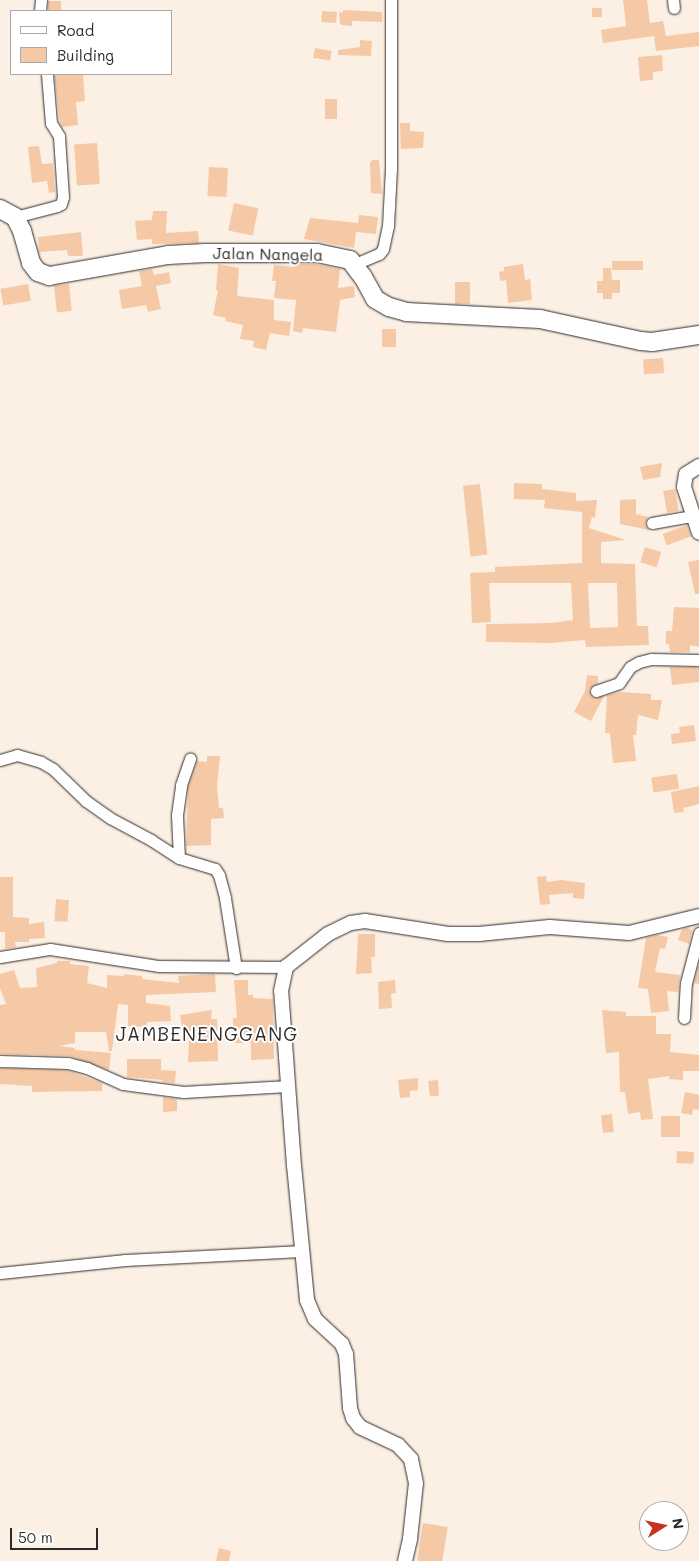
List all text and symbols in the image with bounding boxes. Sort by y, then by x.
legend [10,10,172,75]
text: Road [57,20,94,40]
text: Building [57,45,114,65]
street label: Jalan Nangela [213,243,323,265]
district label: JAMBENENGGANG [114,1023,300,1045]
north arrow [639,1501,689,1551]
text: N [668,1517,689,1530]
scale bar [12,1518,100,1550]
text: 50 m [18,1527,53,1547]

